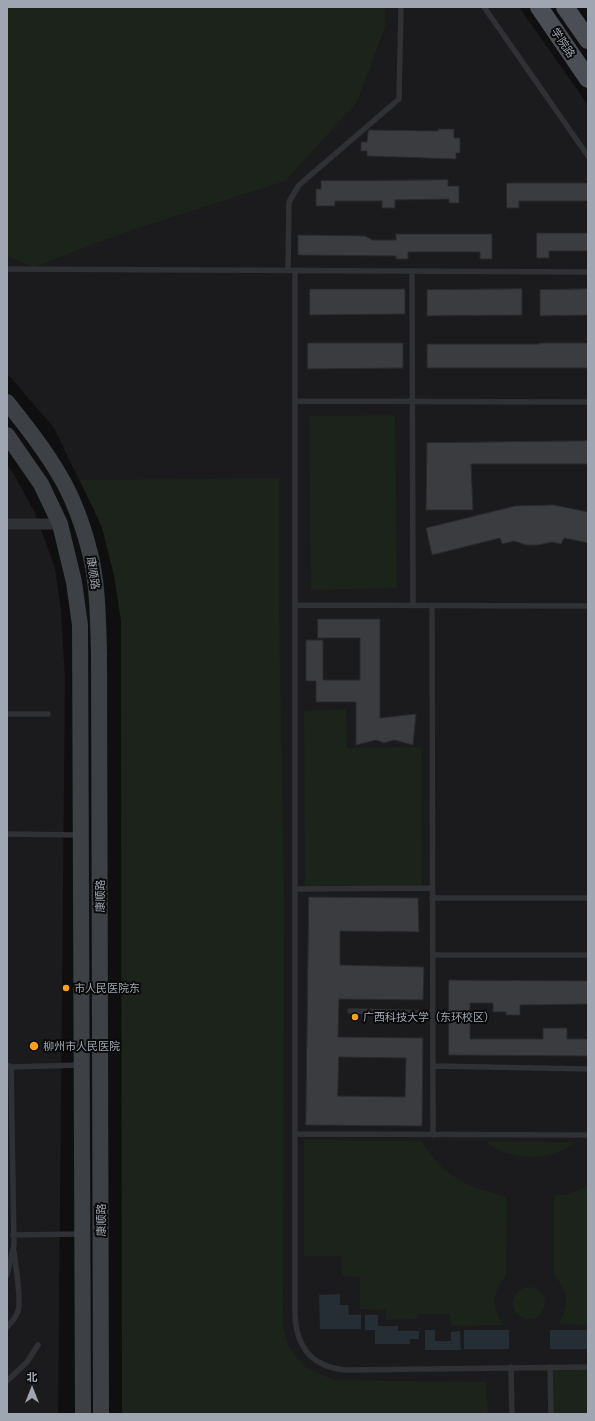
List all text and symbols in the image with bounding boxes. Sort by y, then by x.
street label: 学院路 [548,26,578,60]
street label: 康顺路 [84,556,102,590]
street label: 康顺路 [93,880,107,912]
place label: 市人民医院东 [74,981,140,995]
marker: 市人民医院东 [61,983,71,993]
place label: 广西科技大学（东环校区） [363,1010,495,1024]
marker: 广西科技大学（东环校区） [350,1012,360,1022]
place label: 柳州市人民医院 [43,1039,120,1053]
marker: 柳州市人民医院 [28,1040,40,1052]
street label: 康顺路 [94,1204,108,1236]
north arrow [12,1369,52,1409]
text: 北 [27,1370,38,1383]

